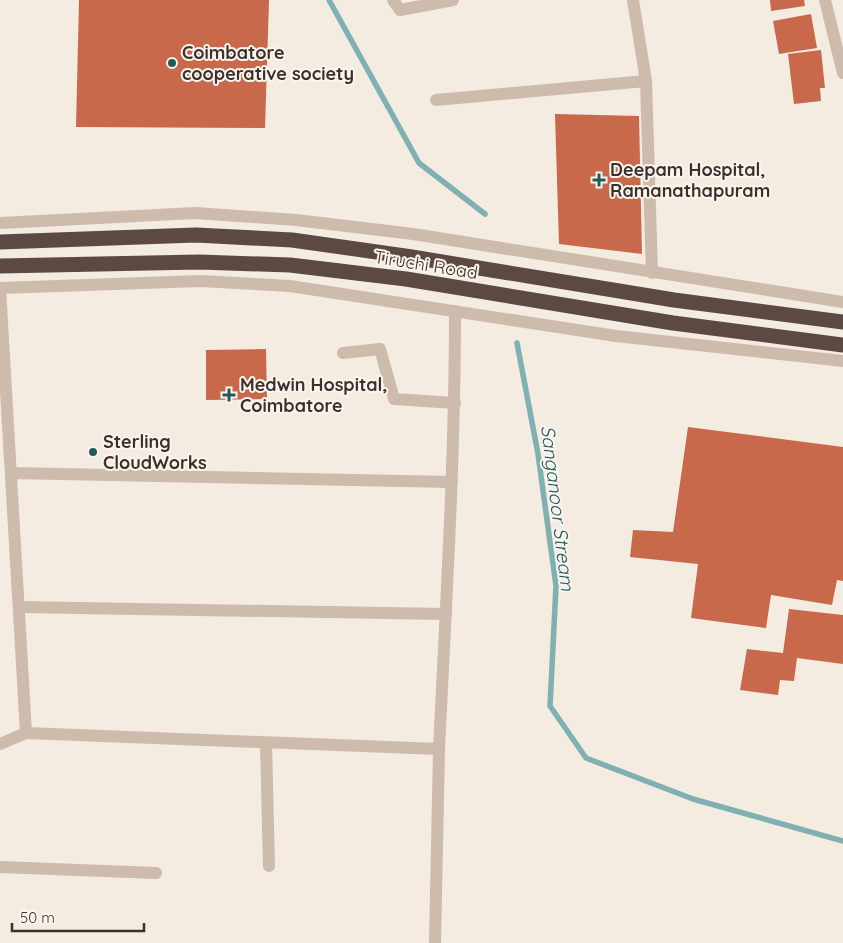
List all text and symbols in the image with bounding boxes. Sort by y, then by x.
place label: Coimbatore cooperative society [182,41,354,85]
marker: Coimbatore cooperative society [166,57,178,69]
place label: Deepam Hospital, Ramanathapuram [610,158,770,202]
marker: Deepam Hospital, Ramanathapuram [592,173,606,187]
street label: Tiruchi Road [372,245,480,284]
place label: Medwin Hospital, Coimbatore [240,373,387,417]
marker: Medwin Hospital, Coimbatore [222,388,236,402]
water label: Sanganoor Stream [536,424,580,593]
place label: Sterling CloudWorks [103,430,207,474]
marker: Sterling CloudWorks [87,446,99,458]
scale bar [12,900,145,932]
text: 50 m [20,908,55,927]

